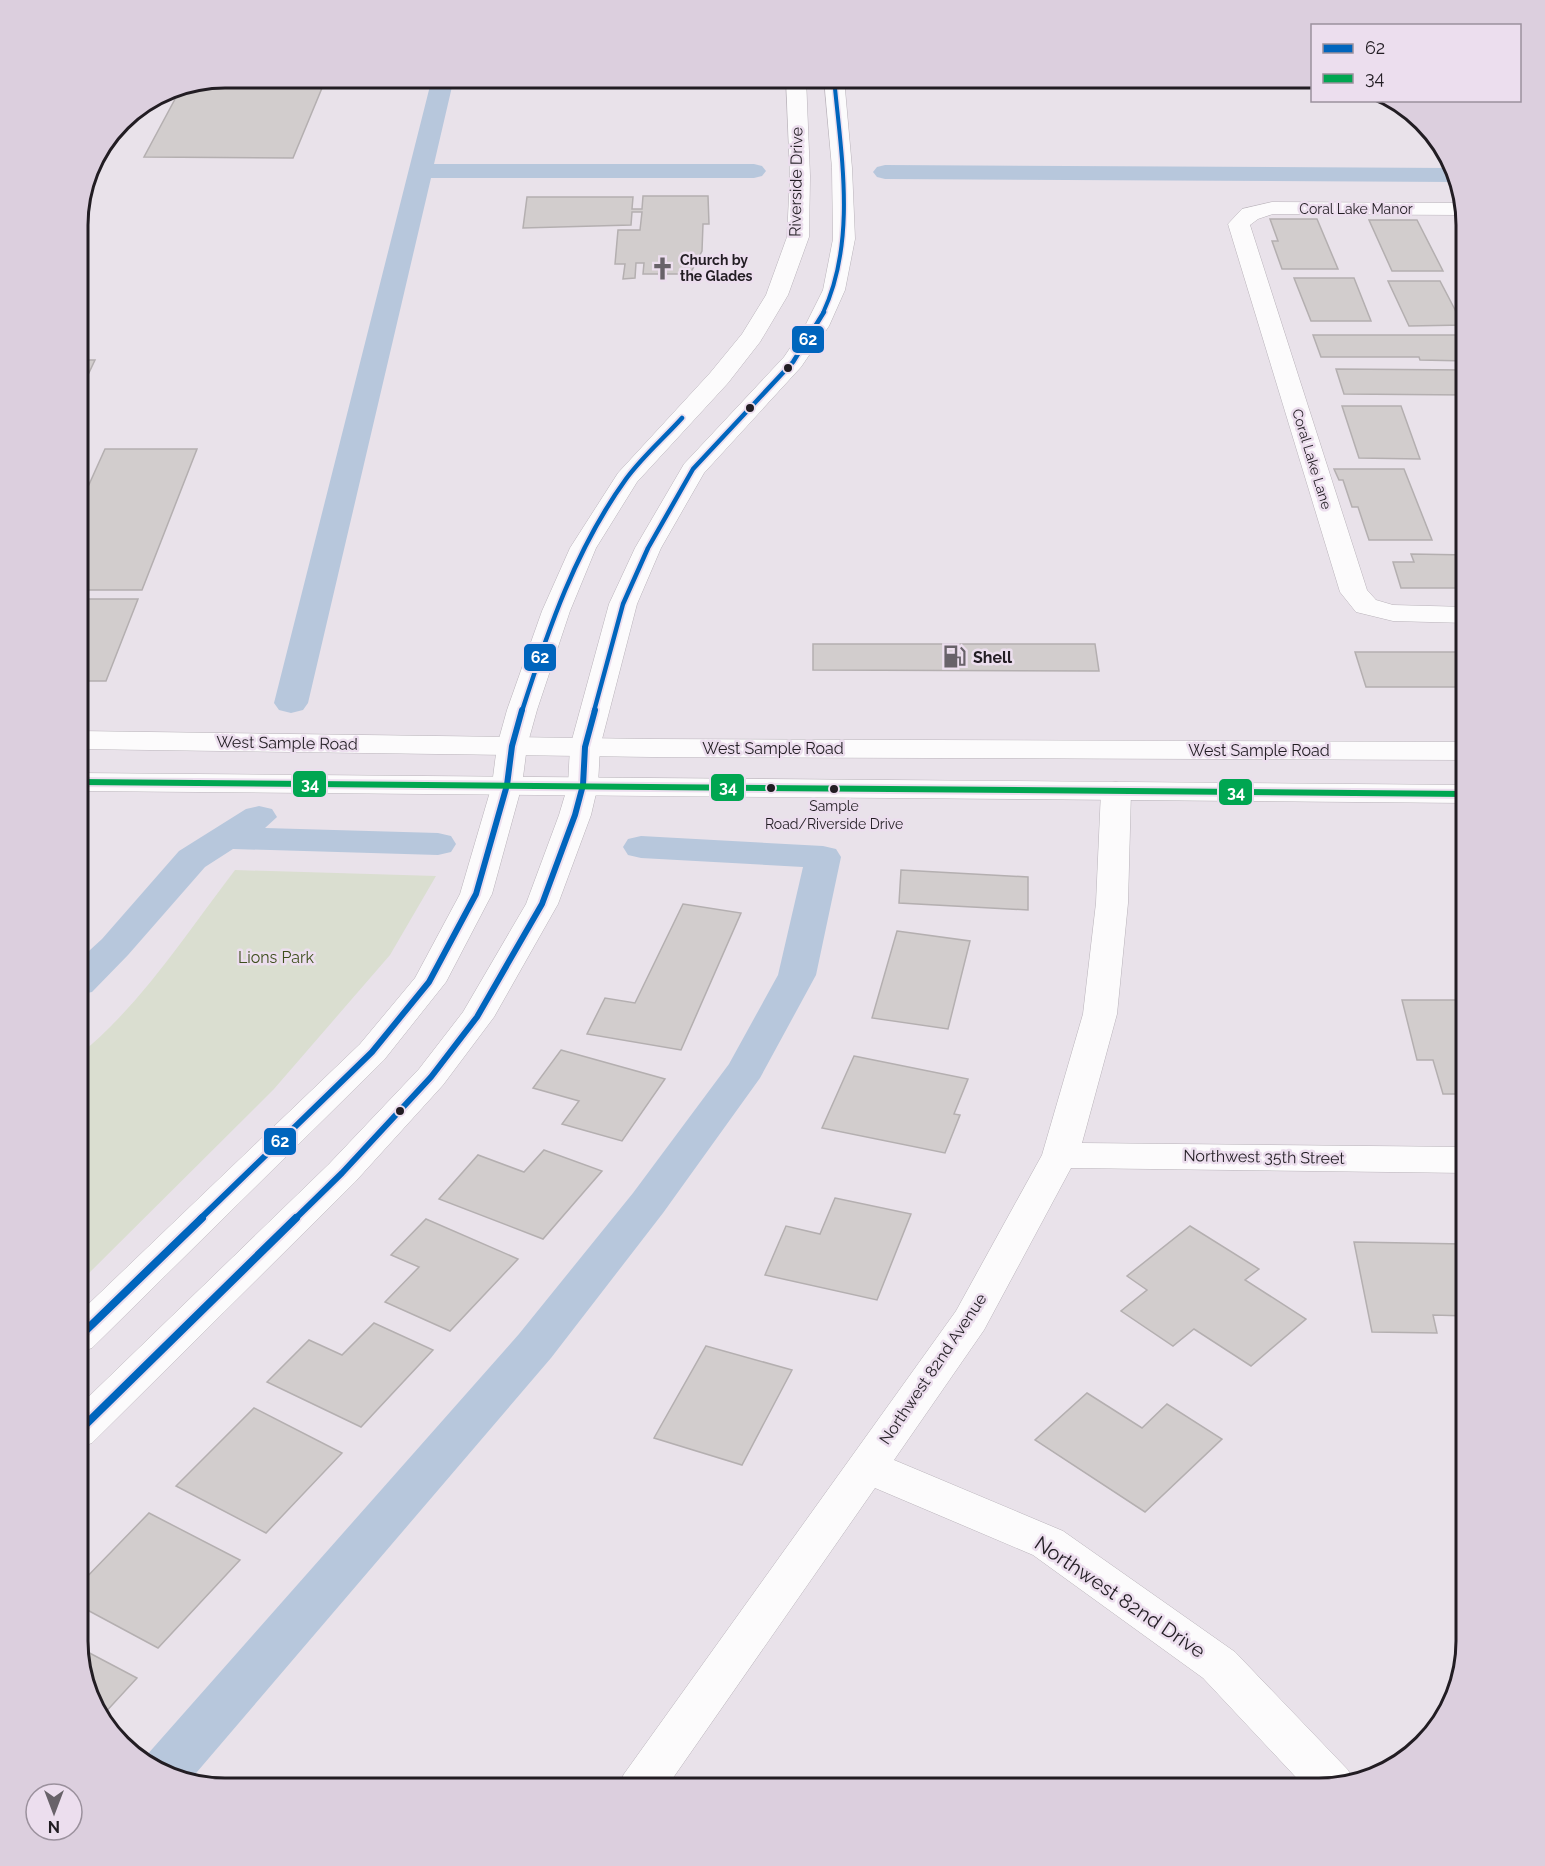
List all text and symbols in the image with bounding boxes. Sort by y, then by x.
legend [1311,24,1521,102]
text: 62 [1365,37,1385,58]
text: 34 [1365,67,1385,88]
street label: Riverside Drive [786,127,806,237]
street label: Coral Lake Manor [1299,201,1413,217]
place label: Church by the Glades [680,252,753,284]
church icon: Church by the Glades [649,255,675,281]
line badge: 62 [791,325,825,354]
text: 62 [799,330,817,349]
unlabelled marker [782,362,794,374]
unlabelled marker [744,402,756,414]
street label: Coral Lake Lane [1289,407,1335,511]
line badge: 62 [523,643,557,672]
fuel station icon: Shell [942,644,968,670]
text: 62 [531,648,549,667]
place label: Shell [973,648,1013,667]
street label: West Sample Road [216,732,358,754]
street label: West Sample Road [702,739,844,758]
street label: West Sample Road [1188,741,1330,760]
line badge: 34 [292,770,327,798]
line badge: 34 [710,773,745,802]
text: 34 [301,775,319,794]
text: 34 [719,778,737,797]
line badge: 34 [1218,778,1253,806]
unlabelled marker [765,782,777,794]
marker: Sample Road/Riverside Drive [828,783,840,795]
text: 34 [1227,783,1245,802]
place label: Sample Road/Riverside Drive [765,798,903,832]
park label: Lions Park [238,948,315,967]
unlabelled marker [394,1105,406,1117]
line badge: 62 [263,1127,297,1156]
text: 62 [271,1132,289,1151]
street label: Northwest 35th Street [1183,1146,1346,1168]
street label: Northwest 82nd Avenue [875,1290,991,1448]
street label: Northwest 82nd Drive [1030,1531,1210,1663]
north arrow [24,1782,84,1842]
text: N [48,1817,60,1836]

